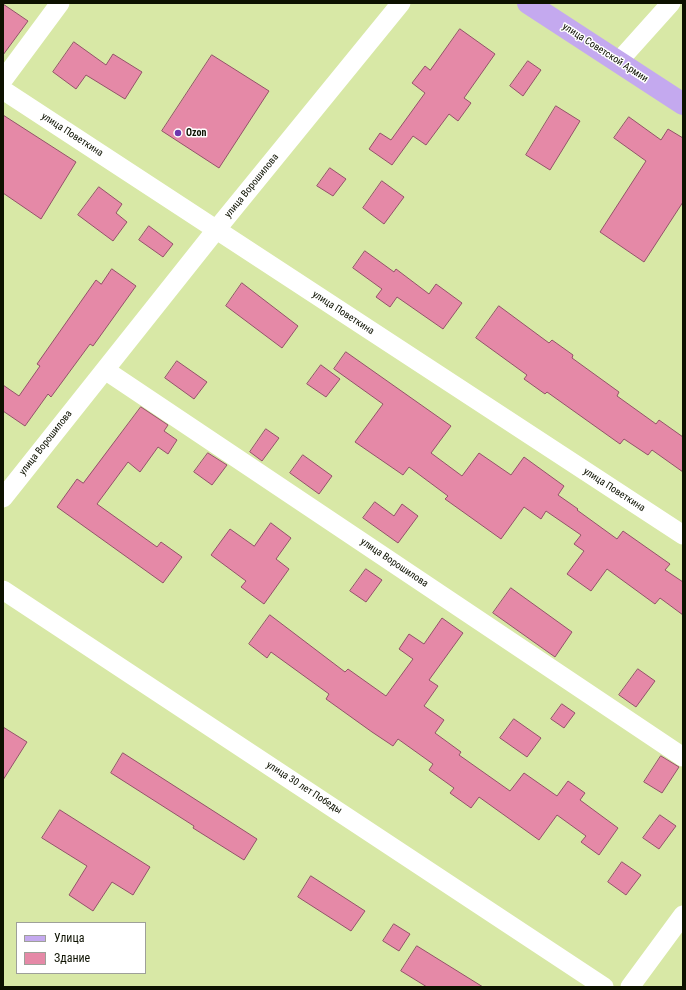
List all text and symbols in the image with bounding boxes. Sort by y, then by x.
street label: улица Советской Армии [560,21,650,85]
street label: улица Поветкина [39,111,105,159]
place label: Ozon [186,127,206,139]
marker: Ozon [173,128,183,138]
street label: улица Ворошилова [222,152,282,220]
street label: улица Поветкина [310,289,376,337]
street label: улица Ворошилова [17,408,75,478]
street label: улица Поветкина [581,466,647,514]
street label: улица Ворошилова [358,536,430,590]
street label: улица 30 лет Победы [264,759,344,817]
legend [16,922,146,974]
text: Улица [54,931,84,945]
text: Здание [54,951,90,965]

